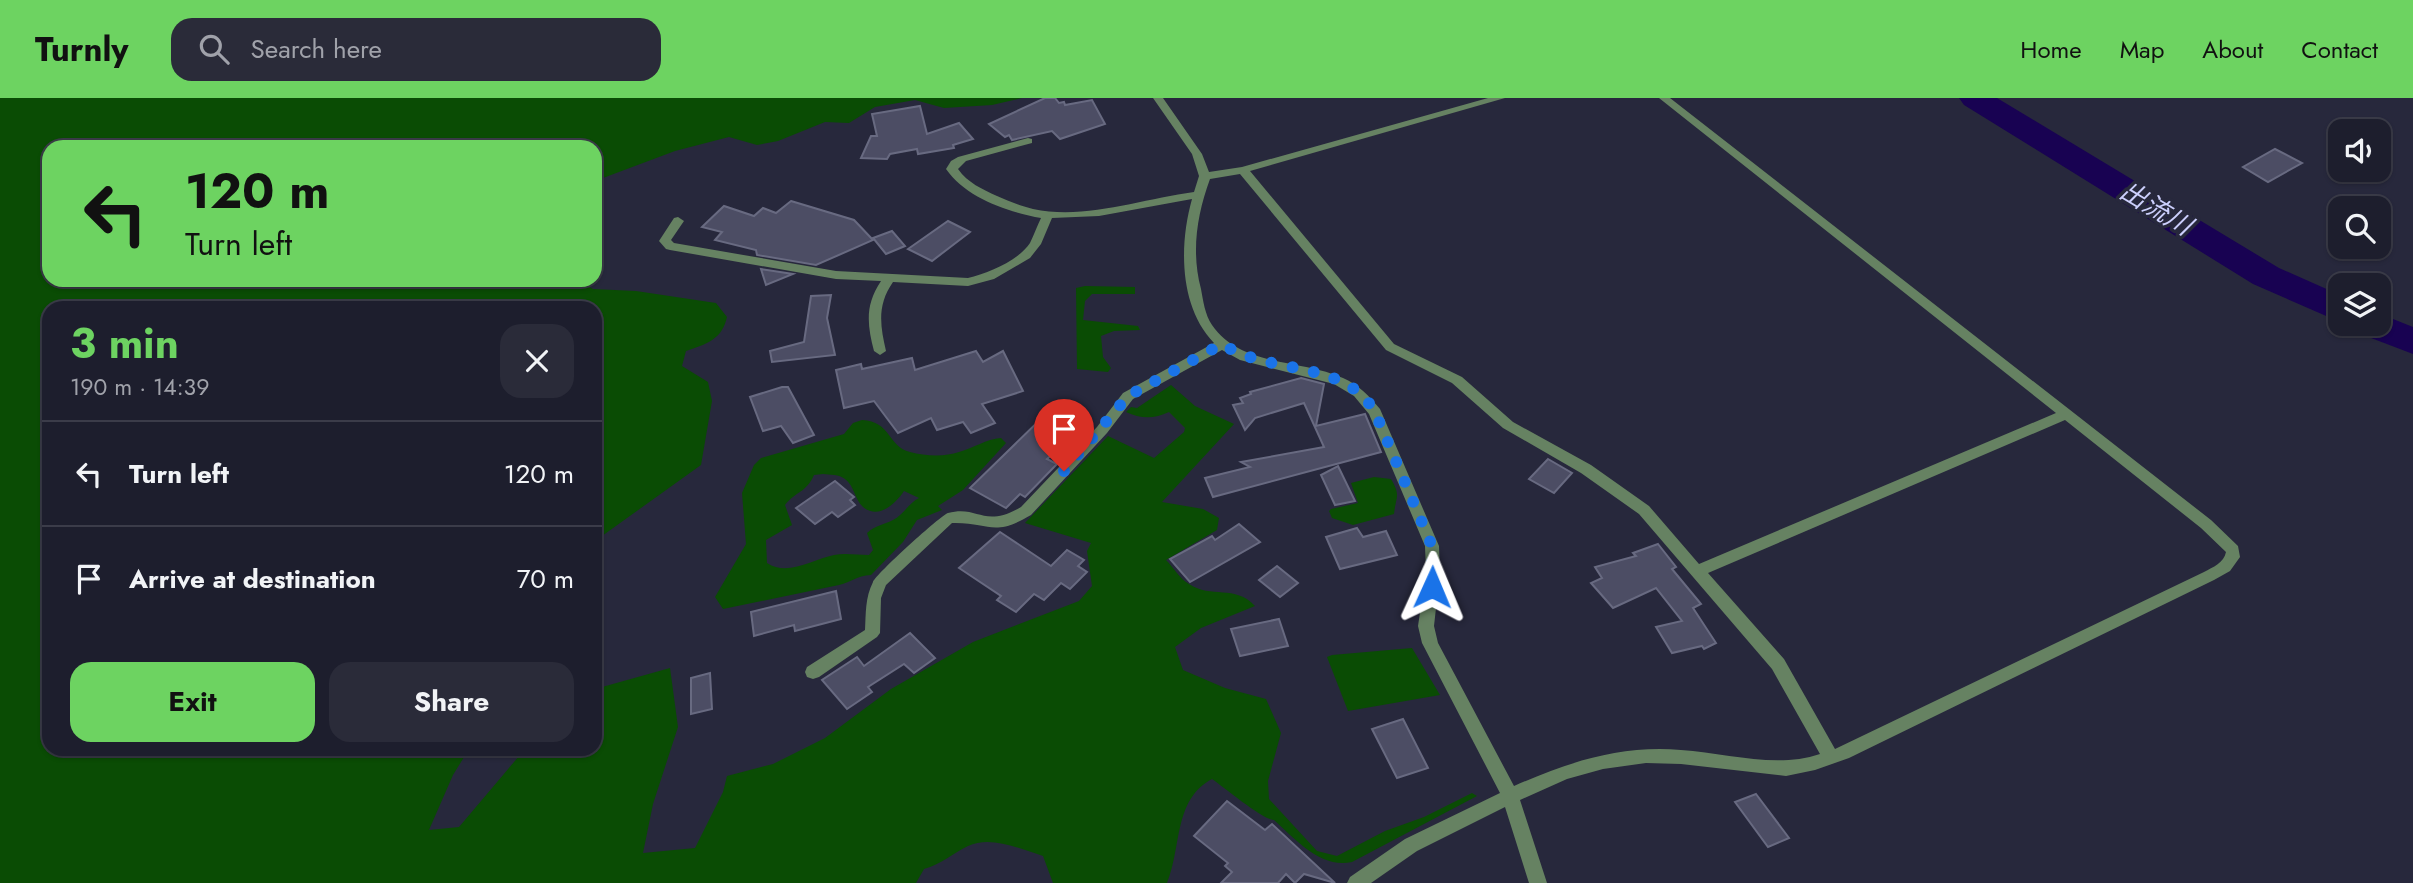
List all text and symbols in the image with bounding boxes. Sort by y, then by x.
search box [171,18,661,81]
text: Turnly [35,26,129,73]
icon: search [195,30,233,68]
text: Search here [251,30,382,68]
text: Home [2020,32,2082,67]
text: Map [2120,32,2164,67]
text: About [2202,32,2263,67]
text: Contact [2301,32,2378,67]
map controls [2328,119,2391,336]
button: sound [2328,119,2391,182]
text: 120 m [185,156,329,226]
icon: left [70,168,161,259]
water label: 出流川 [2113,172,2202,246]
button: search [2328,196,2391,259]
text: Turn left [185,221,292,267]
button: layers [2328,273,2391,336]
text: 3 min [70,313,179,374]
button: close [500,324,574,398]
text: 190 m · 14:39 [70,370,209,404]
pin [1034,399,1094,471]
icon: arrive [1045,410,1083,448]
icon: left [70,455,108,493]
text: Turn left [129,455,229,493]
text: 120 m [504,455,574,493]
position arrow [1395,550,1469,624]
icon: arrive [70,560,108,598]
text: Arrive at destination [129,560,376,598]
text: 70 m [517,560,574,598]
button: Exit [70,662,315,742]
button: Share [329,662,574,742]

